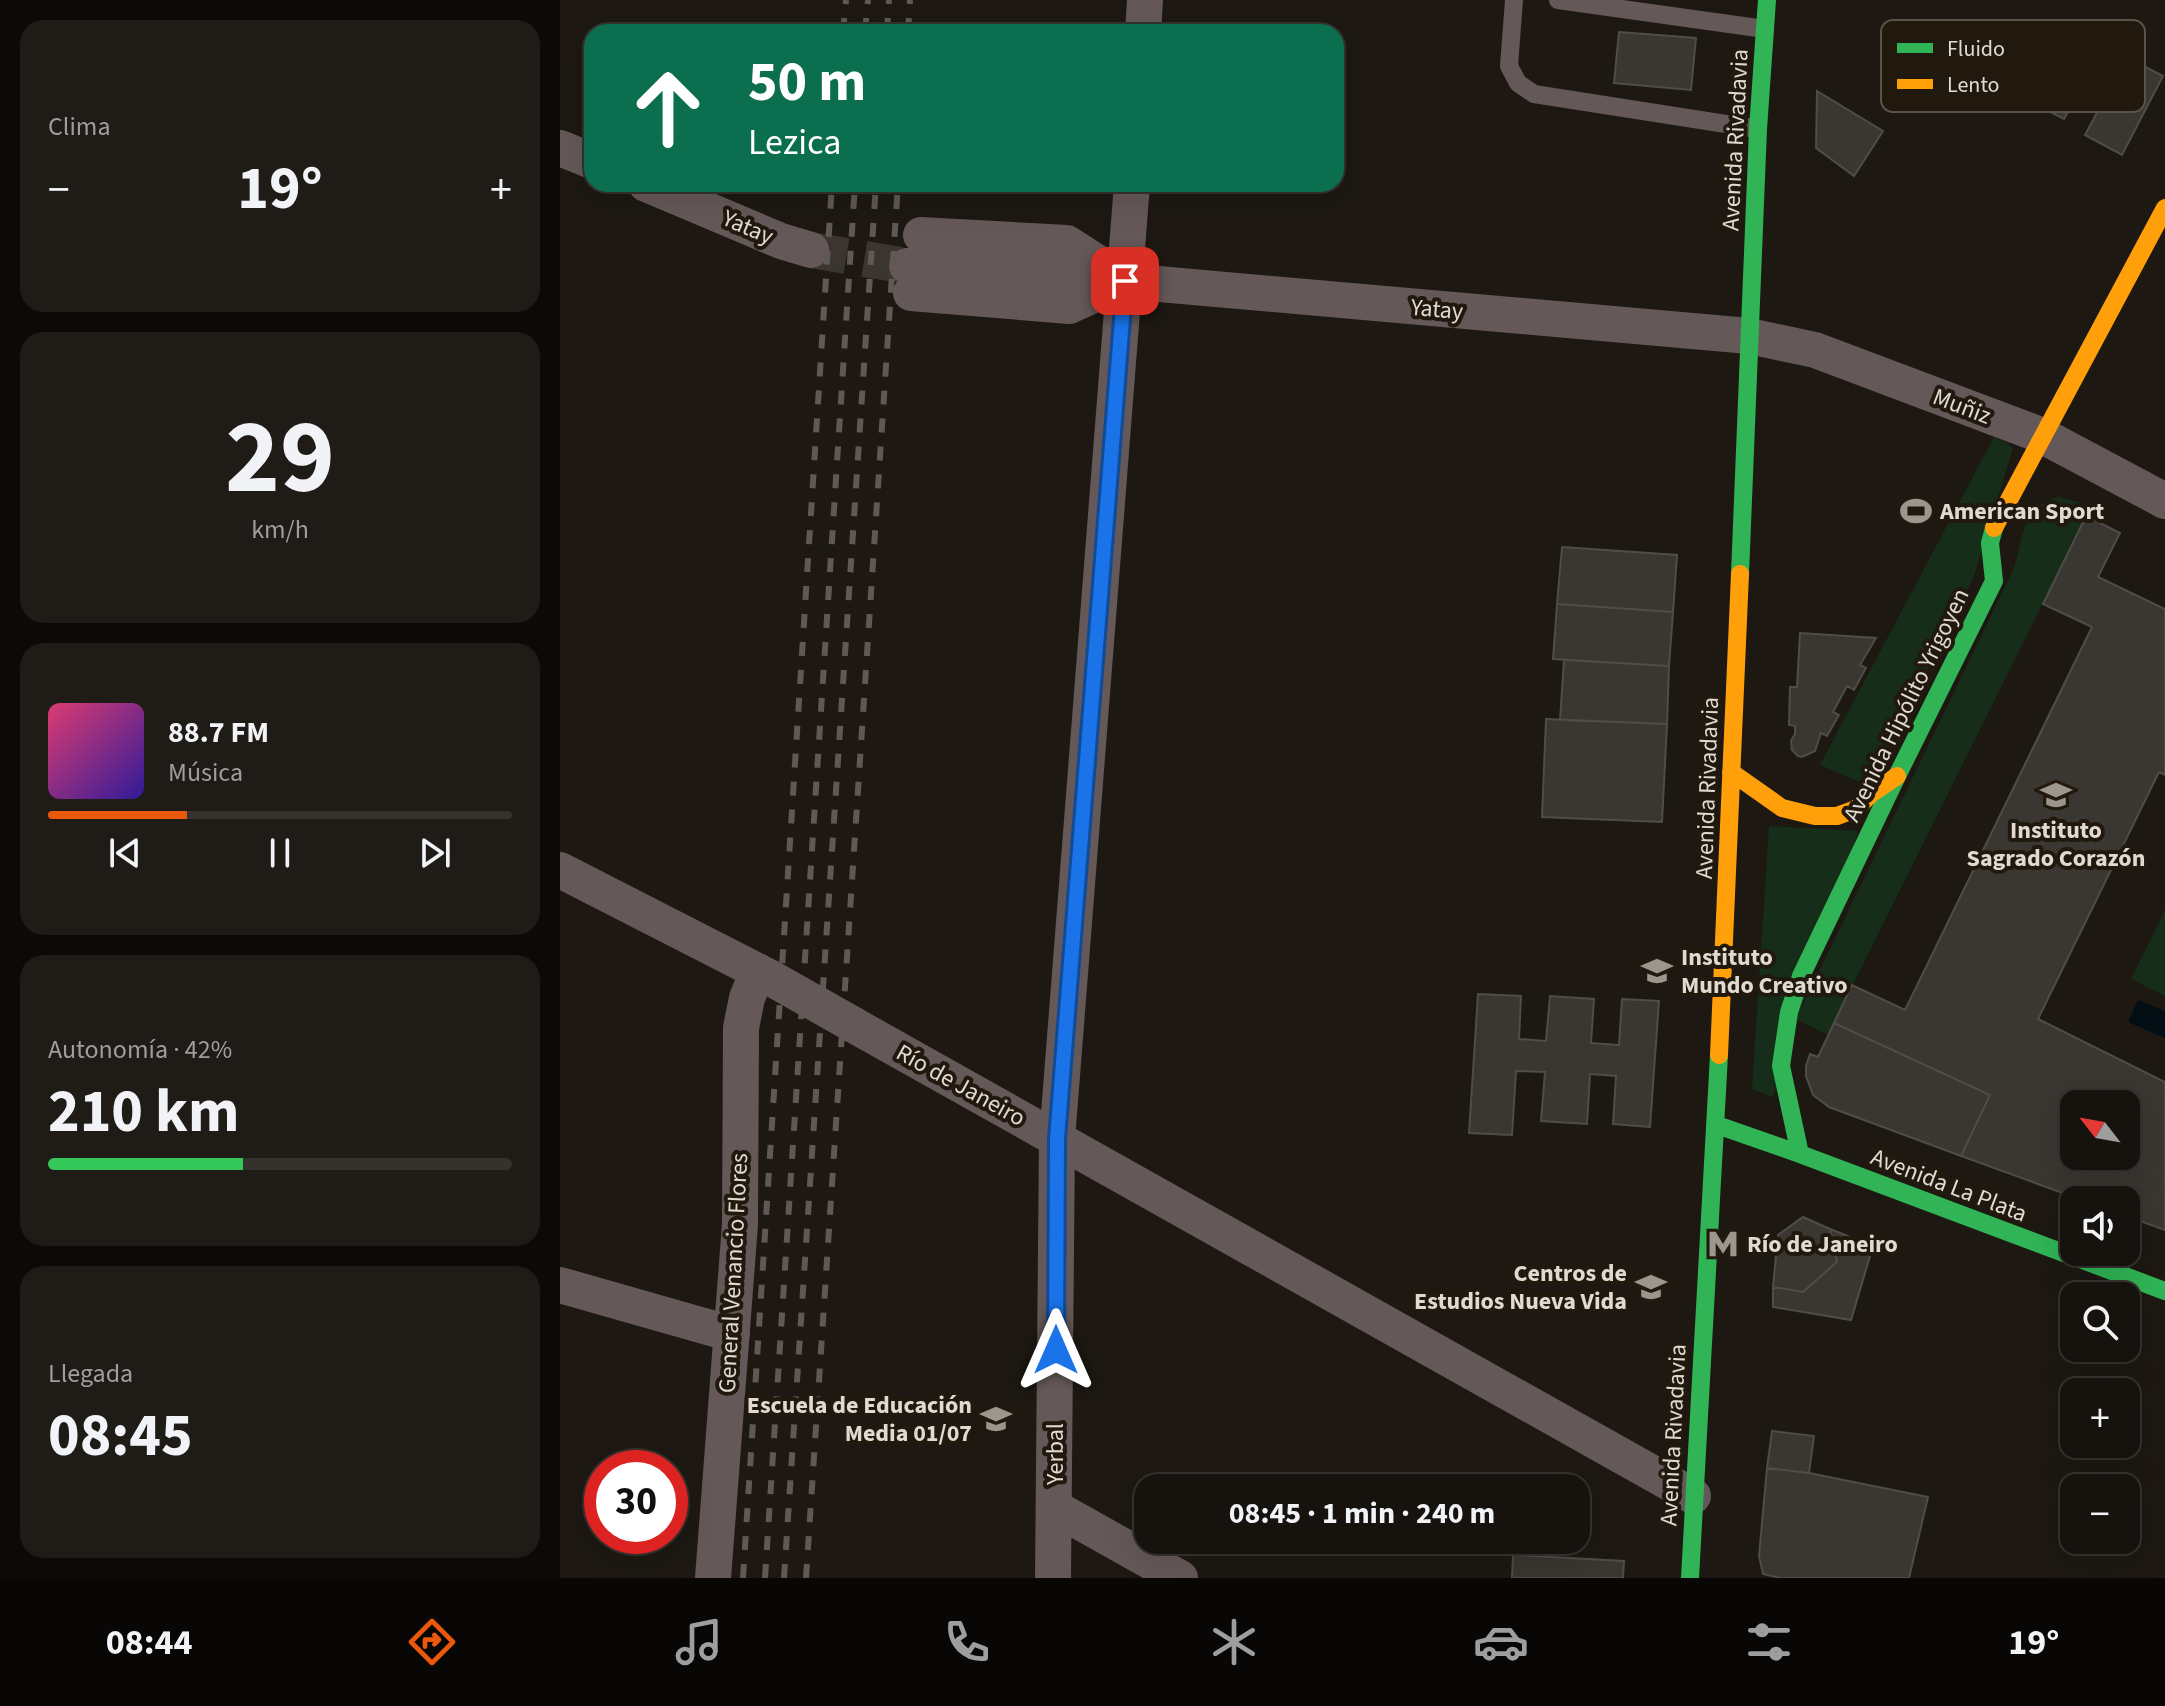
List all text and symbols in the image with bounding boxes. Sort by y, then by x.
legend [1881,20,2145,112]
text: Fluido [1947,33,2005,65]
text: 50 m [748,43,866,122]
street label: Avenida Rivadavia [1713,48,1758,232]
icon: ahead [616,56,720,160]
text: Lento [1947,69,1999,101]
text: Clima [48,108,111,145]
text: Lezica [748,117,841,168]
text: 19° [237,147,323,232]
text: − [48,159,70,222]
text: + [490,159,512,222]
street label: Yatay [716,201,779,254]
pin [1091,247,1159,315]
icon: arrive [1103,259,1147,303]
street label: Yatay [1408,290,1465,329]
street label: Muñiz [1928,379,1996,434]
text: 29 [225,385,335,533]
sports icon: American Sport [1899,494,1933,528]
place label: American Sport [1939,494,2104,529]
text: km/h [251,511,309,548]
street label: Avenida Hipólito Yrigoyen [1835,582,1978,828]
street label: Avenida Rivadavia [1687,696,1728,880]
text: 88.7 FM [168,711,269,754]
text: Música [168,754,243,791]
school or university icon: Instituto Sagrado Corazón [2039,778,2073,812]
place label: Instituto Sagrado Corazón [1967,813,2145,876]
icon: previous [103,831,147,875]
icon: pause [258,831,302,875]
icon: next [413,831,457,875]
place label: Instituto Mundo Creativo [1681,940,1848,1003]
school or university icon: Instituto Mundo Creativo [1640,954,1674,988]
text: Autonomía · 42% [48,1031,232,1068]
street label: Río de Janeiro [890,1035,1032,1135]
text: 210 km [48,1070,239,1155]
north arrow [2060,1090,2140,1170]
map controls [2060,1090,2140,1554]
street label: Avenida La Plata [1866,1140,2032,1231]
street label: General Venancio Flores [710,1152,757,1394]
button: sound [2060,1186,2140,1266]
metro station icon: Río de Janeiro [1706,1227,1740,1261]
place label: Río de Janeiro [1747,1227,1898,1262]
place label: Centros de Estudios Nueva Vida [1414,1256,1627,1319]
school or university icon: Centros de Estudios Nueva Vida [1634,1270,1668,1304]
button: search [2060,1282,2140,1362]
position arrow [1014,1308,1098,1392]
street label: Avenida Rivadavia [1651,1343,1696,1527]
text: Llegada [48,1355,133,1392]
button: + [2060,1378,2140,1458]
place label: Escuela de Educación Media 01/07 [747,1388,972,1451]
text: 08:45 [48,1394,193,1479]
school or university icon: Escuela de Educación Media 01/07 [979,1402,1013,1436]
street label: Yerbal [1038,1423,1073,1486]
speed limit sign: 30 [584,1450,688,1554]
button: − [2060,1474,2140,1554]
text: 08:45 · 1 min · 240 m [1229,1492,1495,1535]
icon: directions [404,1614,460,1670]
icon: music [671,1614,727,1670]
icon: phone [939,1614,995,1670]
icon: climate [1206,1614,1262,1670]
icon: car [1473,1614,1529,1670]
icon: filters [1741,1614,1797,1670]
text: 08:44 [106,1617,193,1668]
text: 19° [2008,1617,2059,1668]

